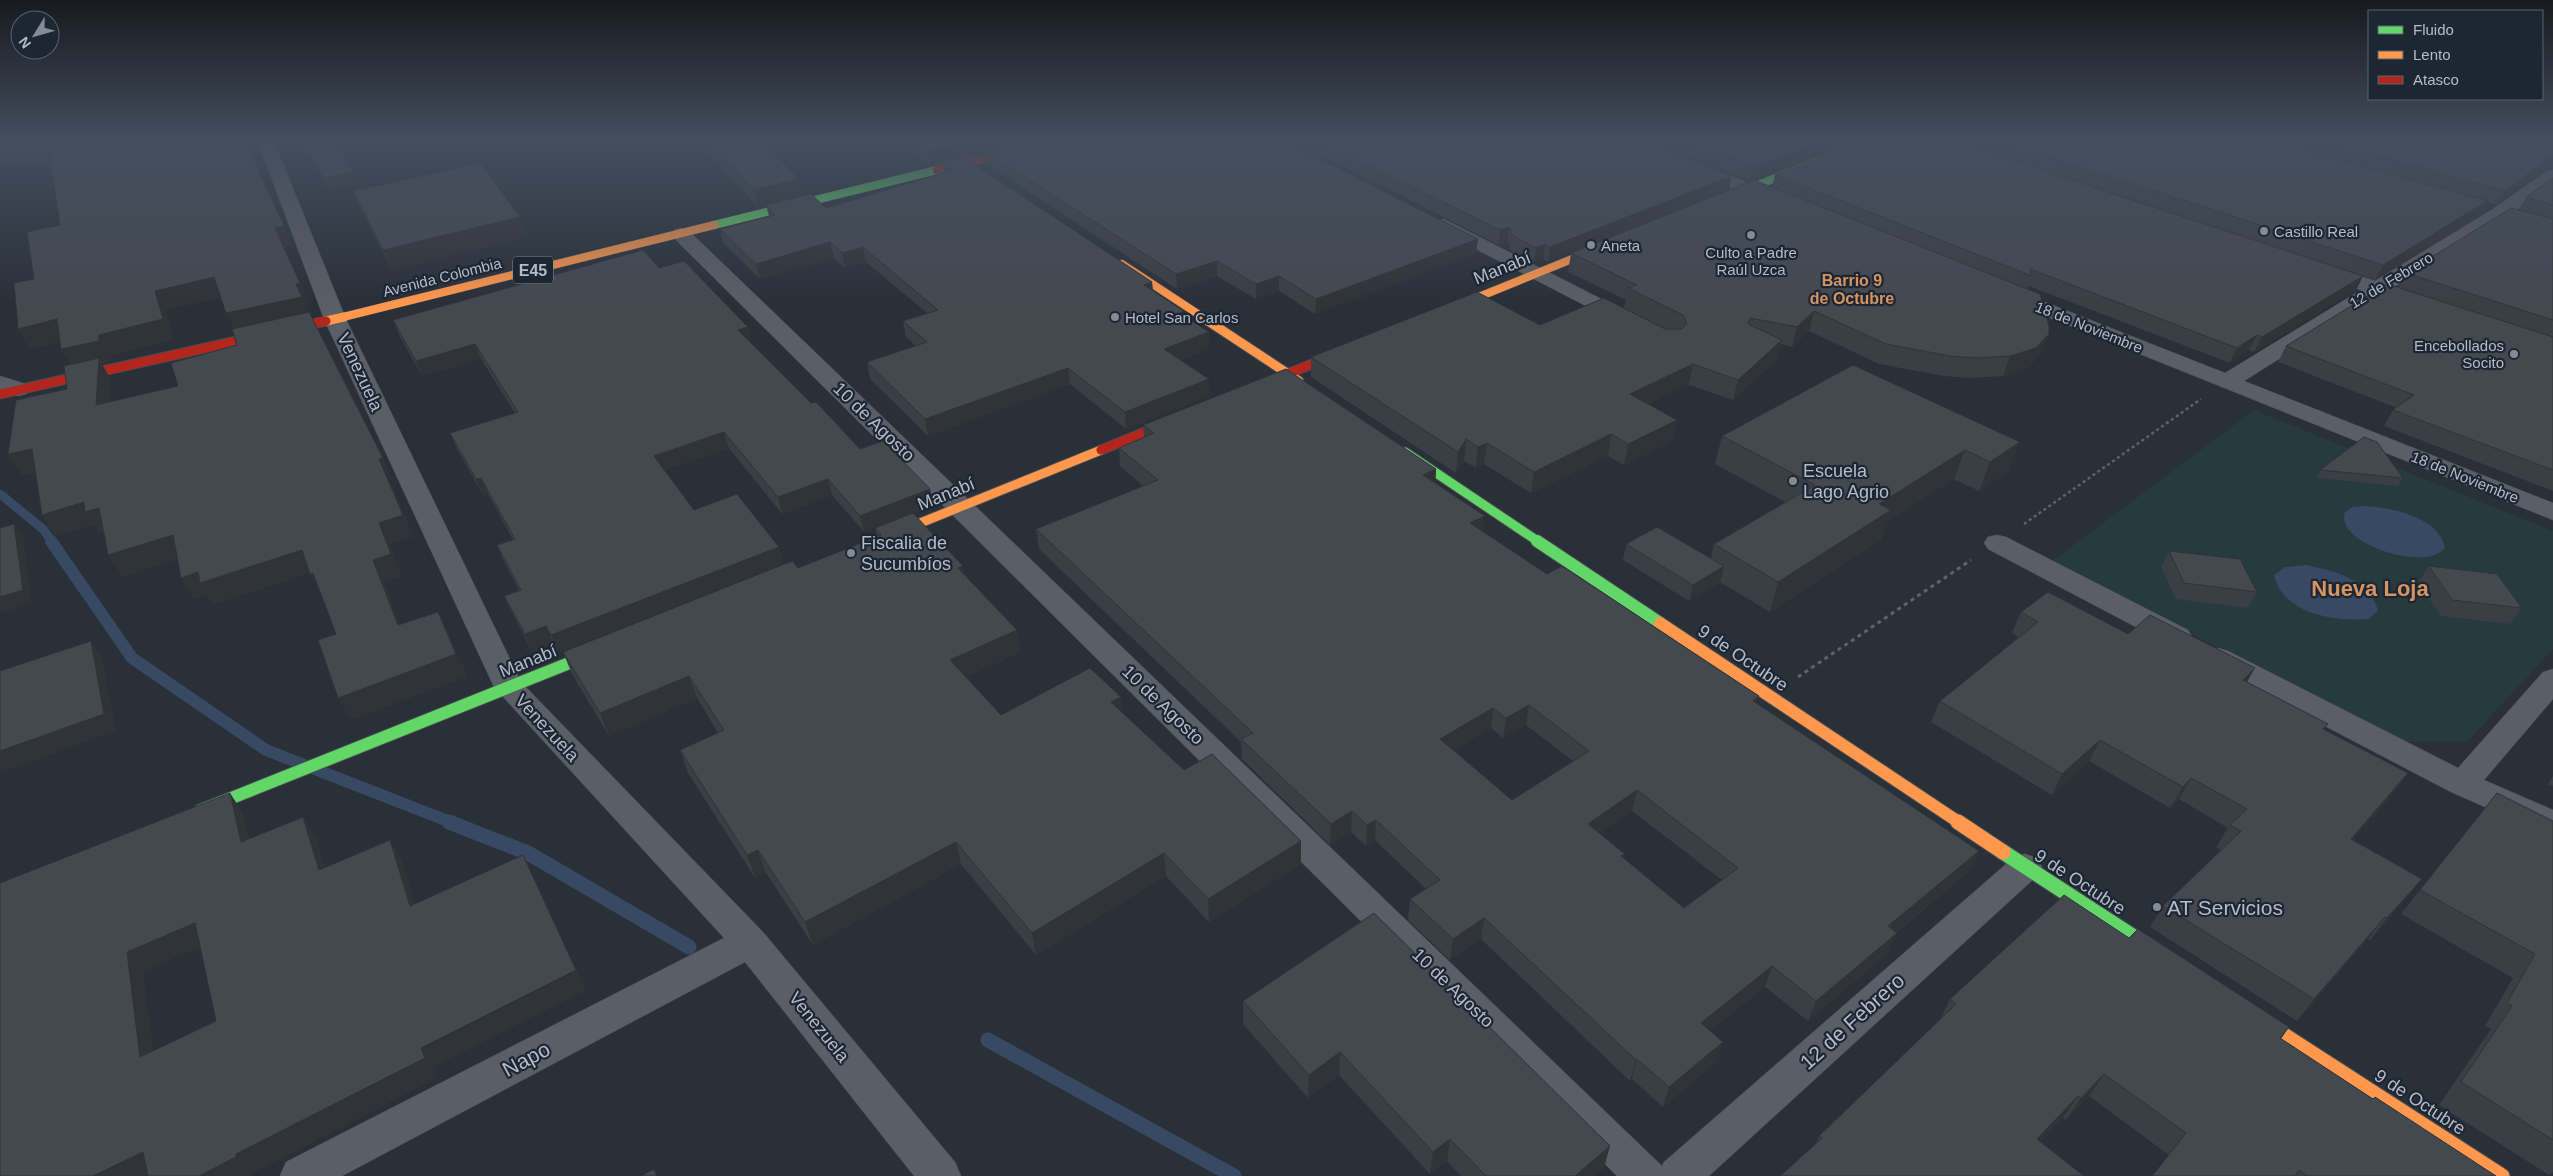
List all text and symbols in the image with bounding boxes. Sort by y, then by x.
north arrow [10,10,60,60]
legend [2368,10,2543,100]
text: Fluido [2413,21,2454,38]
text: N [15,34,34,52]
text: Lento [2413,46,2451,63]
text: Atasco [2413,71,2459,88]
place label: Castillo Real [2274,223,2358,240]
marker: Castillo Real [2258,225,2270,237]
marker: Culto a Padre Raúl Uzca [1745,229,1757,241]
place label: Aneta [1601,237,1641,254]
marker: Aneta [1585,239,1597,251]
place label: Culto a Padre Raúl Uzca [1705,244,1797,278]
street label: Manabí [1470,247,1534,289]
street label: 12 de Febrero [2346,248,2436,312]
street label: Avenida Colombia [381,254,504,300]
road number: E45 [513,256,553,284]
district label: Barrio 9 de Octubre [1810,272,1894,307]
street label: 18 de Noviembre [2033,298,2145,356]
place label: Hotel San Carlos [1125,309,1238,326]
marker: Hotel San Carlos [1109,311,1121,323]
street label: Venezuela [333,330,387,415]
place label: Encebollados Socito [2414,337,2504,371]
marker: Encebollados Socito [2508,348,2520,360]
street label: 10 de Agosto [829,378,919,466]
street label: 18 de Noviembre [2409,448,2521,506]
place label: Escuela Lago Agrio [1803,461,1889,502]
street label: Manabí [914,473,978,515]
marker: Escuela Lago Agrio [1787,475,1799,487]
place label: Fiscalia de Sucumbíos [861,533,951,574]
marker: Fiscalia de Sucumbíos [845,547,857,559]
district label: Nueva Loja [2311,576,2429,601]
street label: 9 de Octubre [1694,621,1792,695]
street label: Manabí [496,640,560,682]
street label: 10 de Agosto [1118,661,1208,749]
street label: Venezuela [511,690,584,766]
street label: 9 de Octubre [2031,845,2129,919]
place label: AT Servicios [2167,896,2283,919]
marker: AT Servicios [2151,901,2163,913]
street label: 10 de Agosto [1408,944,1498,1032]
street label: 12 de Febrero [1795,968,1909,1074]
street label: Venezuela [785,988,854,1067]
street label: Napo [498,1037,554,1081]
street label: 9 de Octubre [2371,1065,2469,1139]

